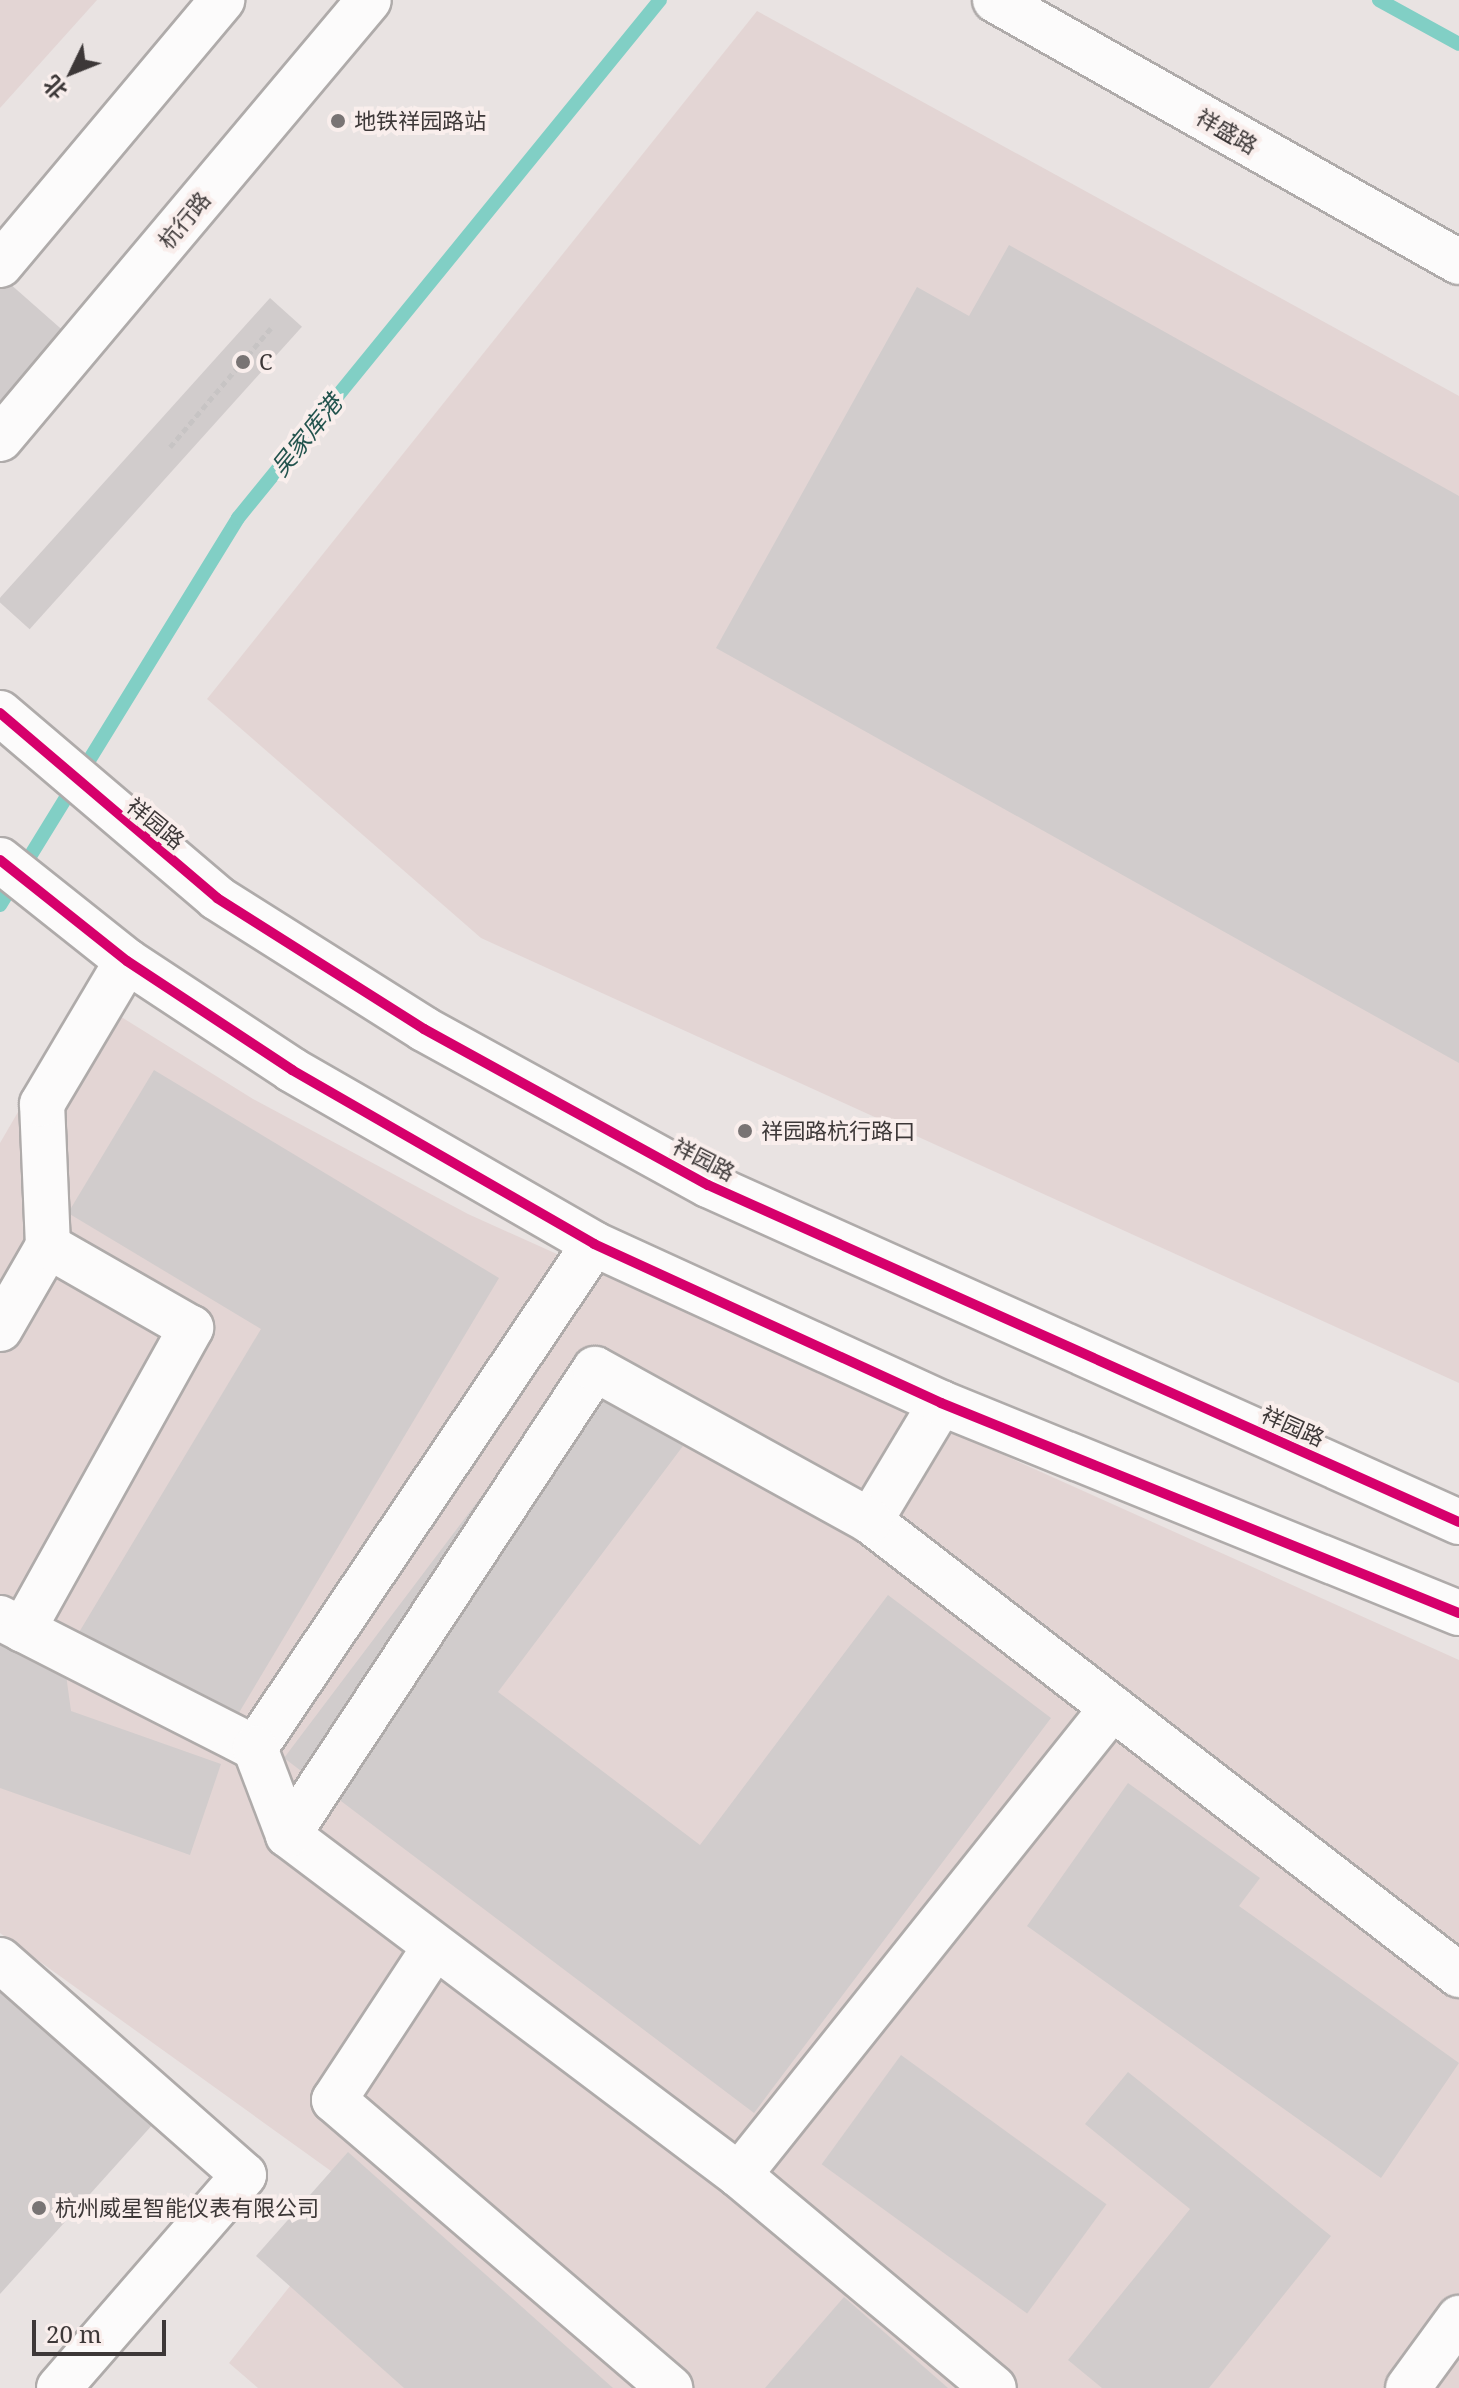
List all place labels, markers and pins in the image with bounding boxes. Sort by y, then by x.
place label: 地铁祥园路站 [354,108,486,134]
marker: 地铁祥园路站 [329,112,347,130]
place label: C [259,349,273,375]
marker: C [234,353,252,371]
place label: 祥园路杭行路口 [761,1118,915,1144]
marker: 祥园路杭行路口 [736,1122,754,1140]
place label: 杭州威星智能仪表有限公司 [55,2195,319,2221]
marker: 杭州威星智能仪表有限公司 [30,2199,48,2217]

